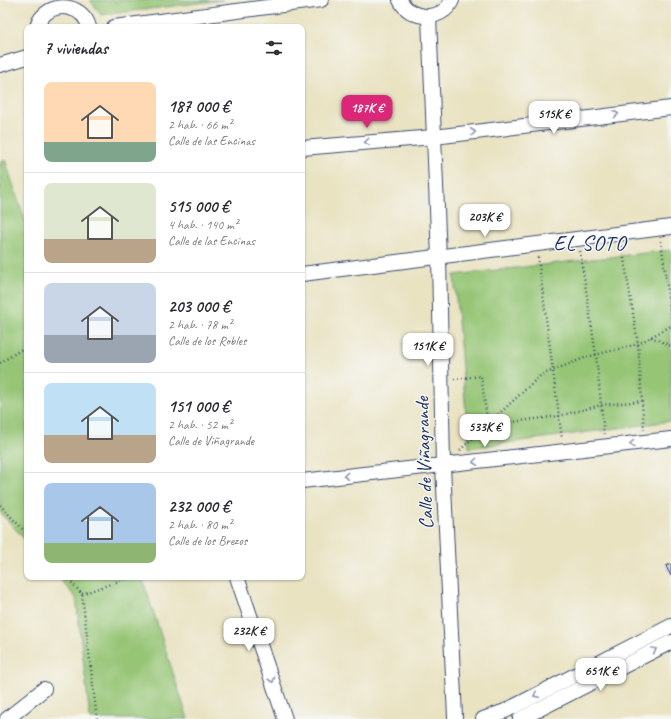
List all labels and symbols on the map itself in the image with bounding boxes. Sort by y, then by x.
pin: 187K € [334,95,400,129]
pin: 515K € [521,101,587,135]
one-way arrow [613,110,619,119]
one-way arrow [470,128,476,137]
one-way arrow [364,138,370,147]
pin: 203K € [452,204,518,238]
district label: EL SOTO [554,230,628,256]
pin: 151K € [395,333,461,367]
street label: Calle de Viñagrande [409,395,439,530]
pin: 533K € [452,414,518,448]
one-way arrow [629,439,635,448]
one-way arrow [472,457,478,466]
one-way arrow [343,471,349,480]
pin: 232K € [216,618,282,652]
one-way arrow [650,647,657,655]
pin: 651K € [568,658,634,692]
one-way arrow [267,677,276,684]
one-way arrow [533,690,541,698]

